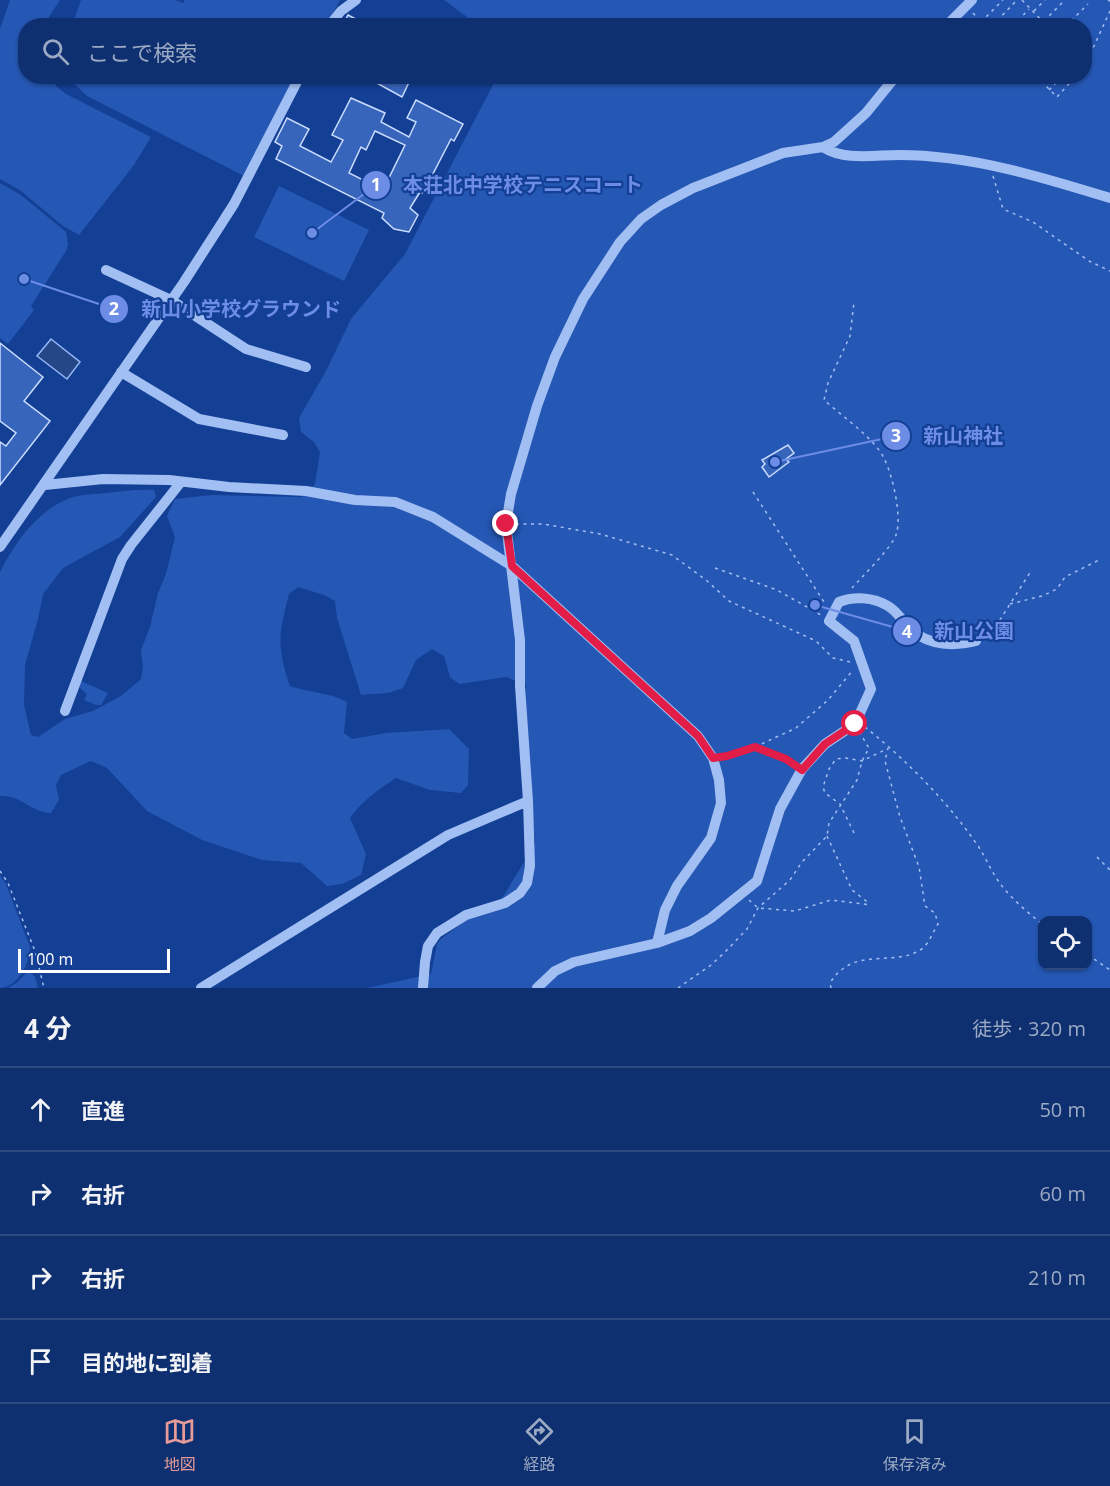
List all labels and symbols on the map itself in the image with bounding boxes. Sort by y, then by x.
callout: 本荘北中学校テニスコート [361,166,655,204]
text: 本荘北中学校テニスコート [403,171,643,198]
text: 1 [371,172,381,196]
callout: 新山小学校グラウンド [99,290,353,328]
text: 新山小学校グラウンド [141,295,341,322]
text: 2 [109,296,119,320]
callout: 新山神社 [881,417,1015,455]
text: 新山神社 [923,422,1003,449]
text: 3 [891,423,901,447]
route end [492,510,518,536]
callout: 新山公園 [892,612,1026,650]
text: 新山公園 [934,617,1014,644]
text: 4 [902,619,912,643]
route start [841,710,867,736]
scale bar [18,946,170,974]

